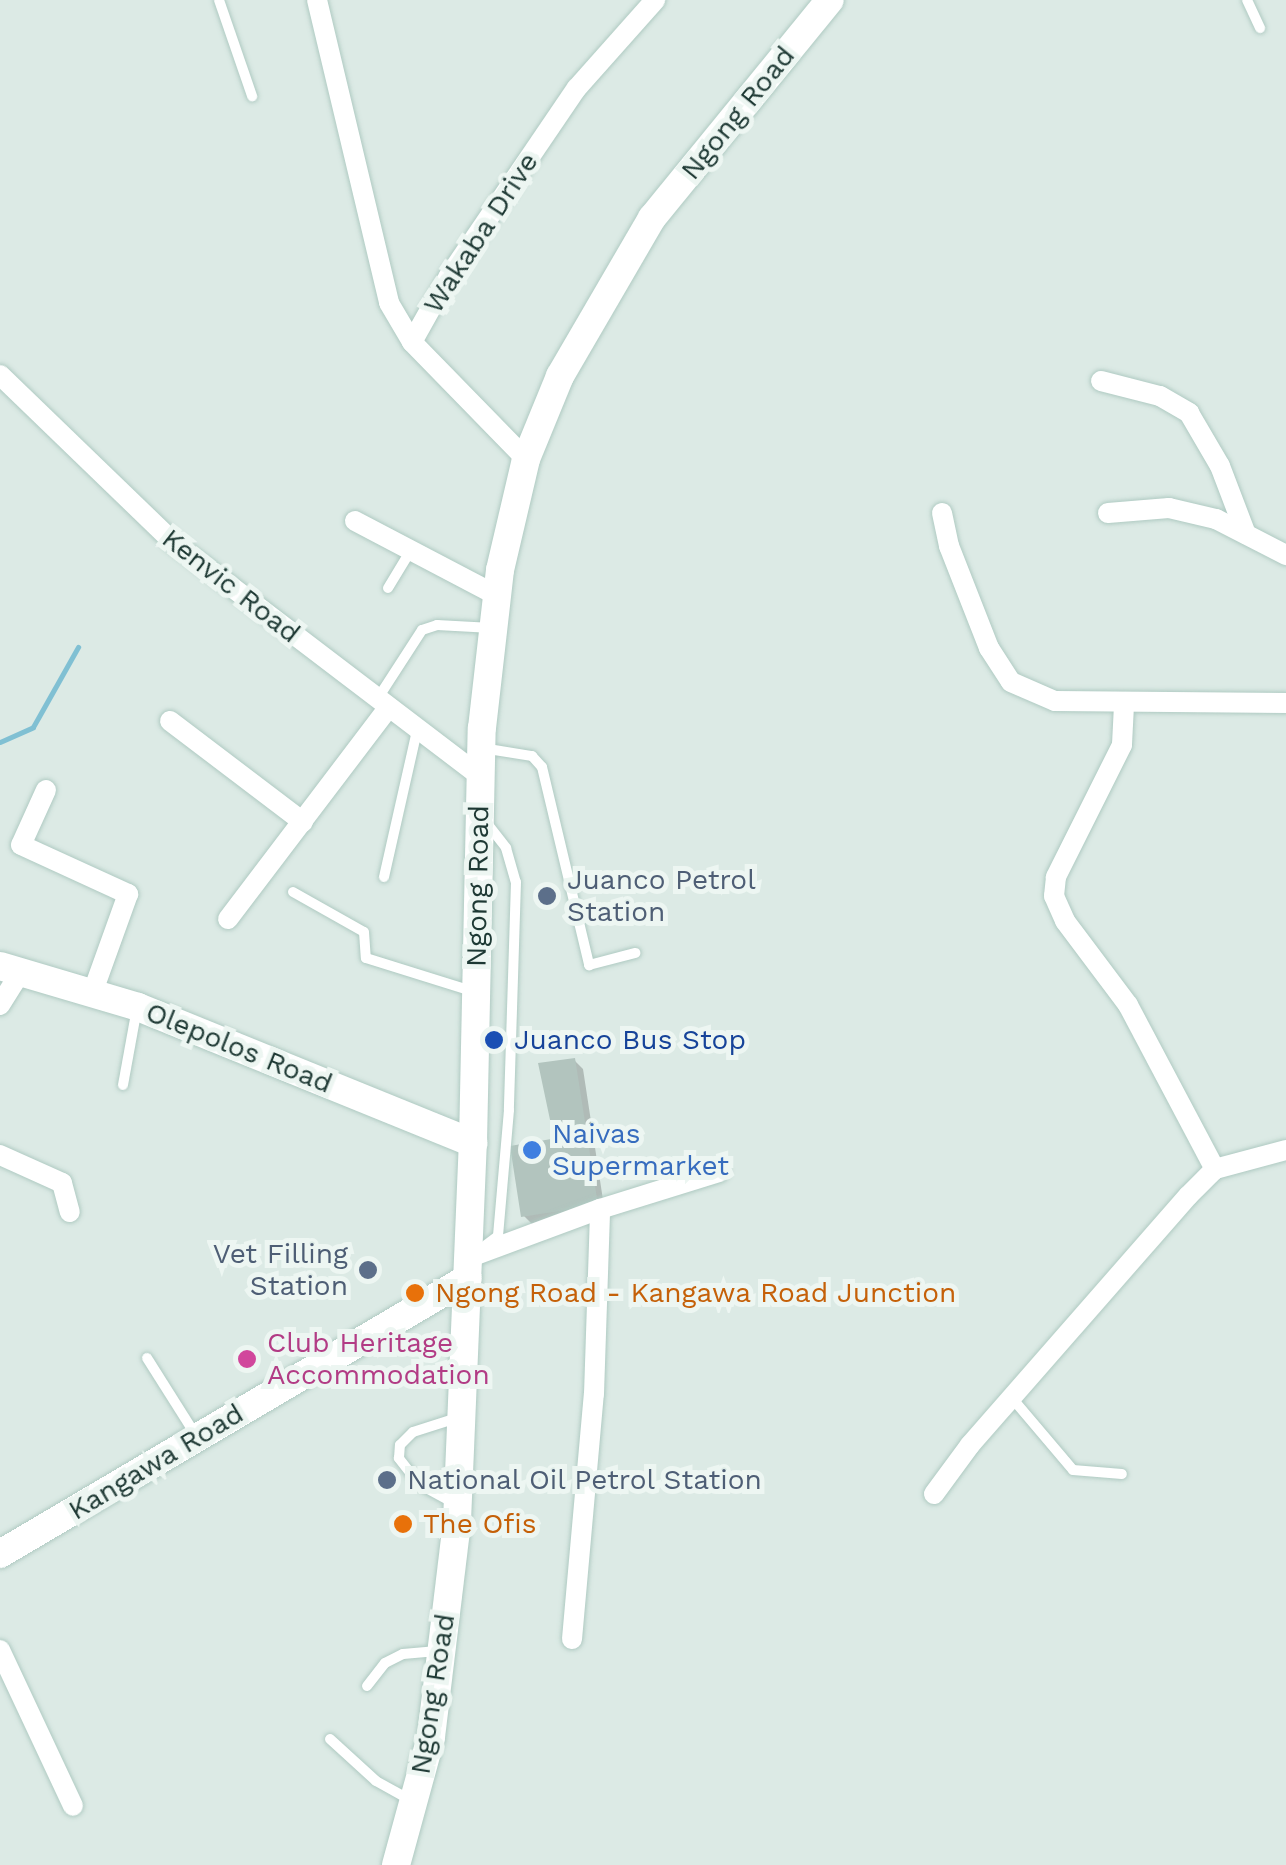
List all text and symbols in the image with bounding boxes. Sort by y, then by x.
street label: Ngong Road [674,39,802,187]
street label: Wakaba Drive [416,146,546,320]
street label: Kenvic Road [155,522,307,650]
street label: Ngong Road [460,805,496,967]
place label: Juanco Petrol Station [567,863,756,929]
marker: Juanco Petrol Station [536,885,558,907]
street label: Olepolos Road [141,995,337,1101]
place label: Juanco Bus Stop [514,1023,746,1057]
marker: Juanco Bus Stop [483,1029,505,1051]
place label: Naivas Supermarket [552,1117,729,1183]
marker: Naivas Supermarket [521,1139,543,1161]
place label: Vet Filling Station [213,1237,348,1303]
marker: Vet Filling Station [357,1259,379,1281]
place label: Ngong Road - Kangawa Road Junction [435,1276,958,1310]
marker: Ngong Road - Kangawa Road Junction [404,1282,426,1304]
place label: Club Heritage Accommodation [267,1326,490,1392]
marker: Club Heritage Accommodation [236,1348,258,1370]
street label: Kangawa Road [62,1396,250,1528]
place label: National Oil Petrol Station [407,1463,765,1497]
marker: National Oil Petrol Station [376,1469,398,1491]
place label: The Ofis [423,1507,537,1541]
marker: The Ofis [392,1513,414,1535]
street label: Ngong Road [404,1611,462,1777]

